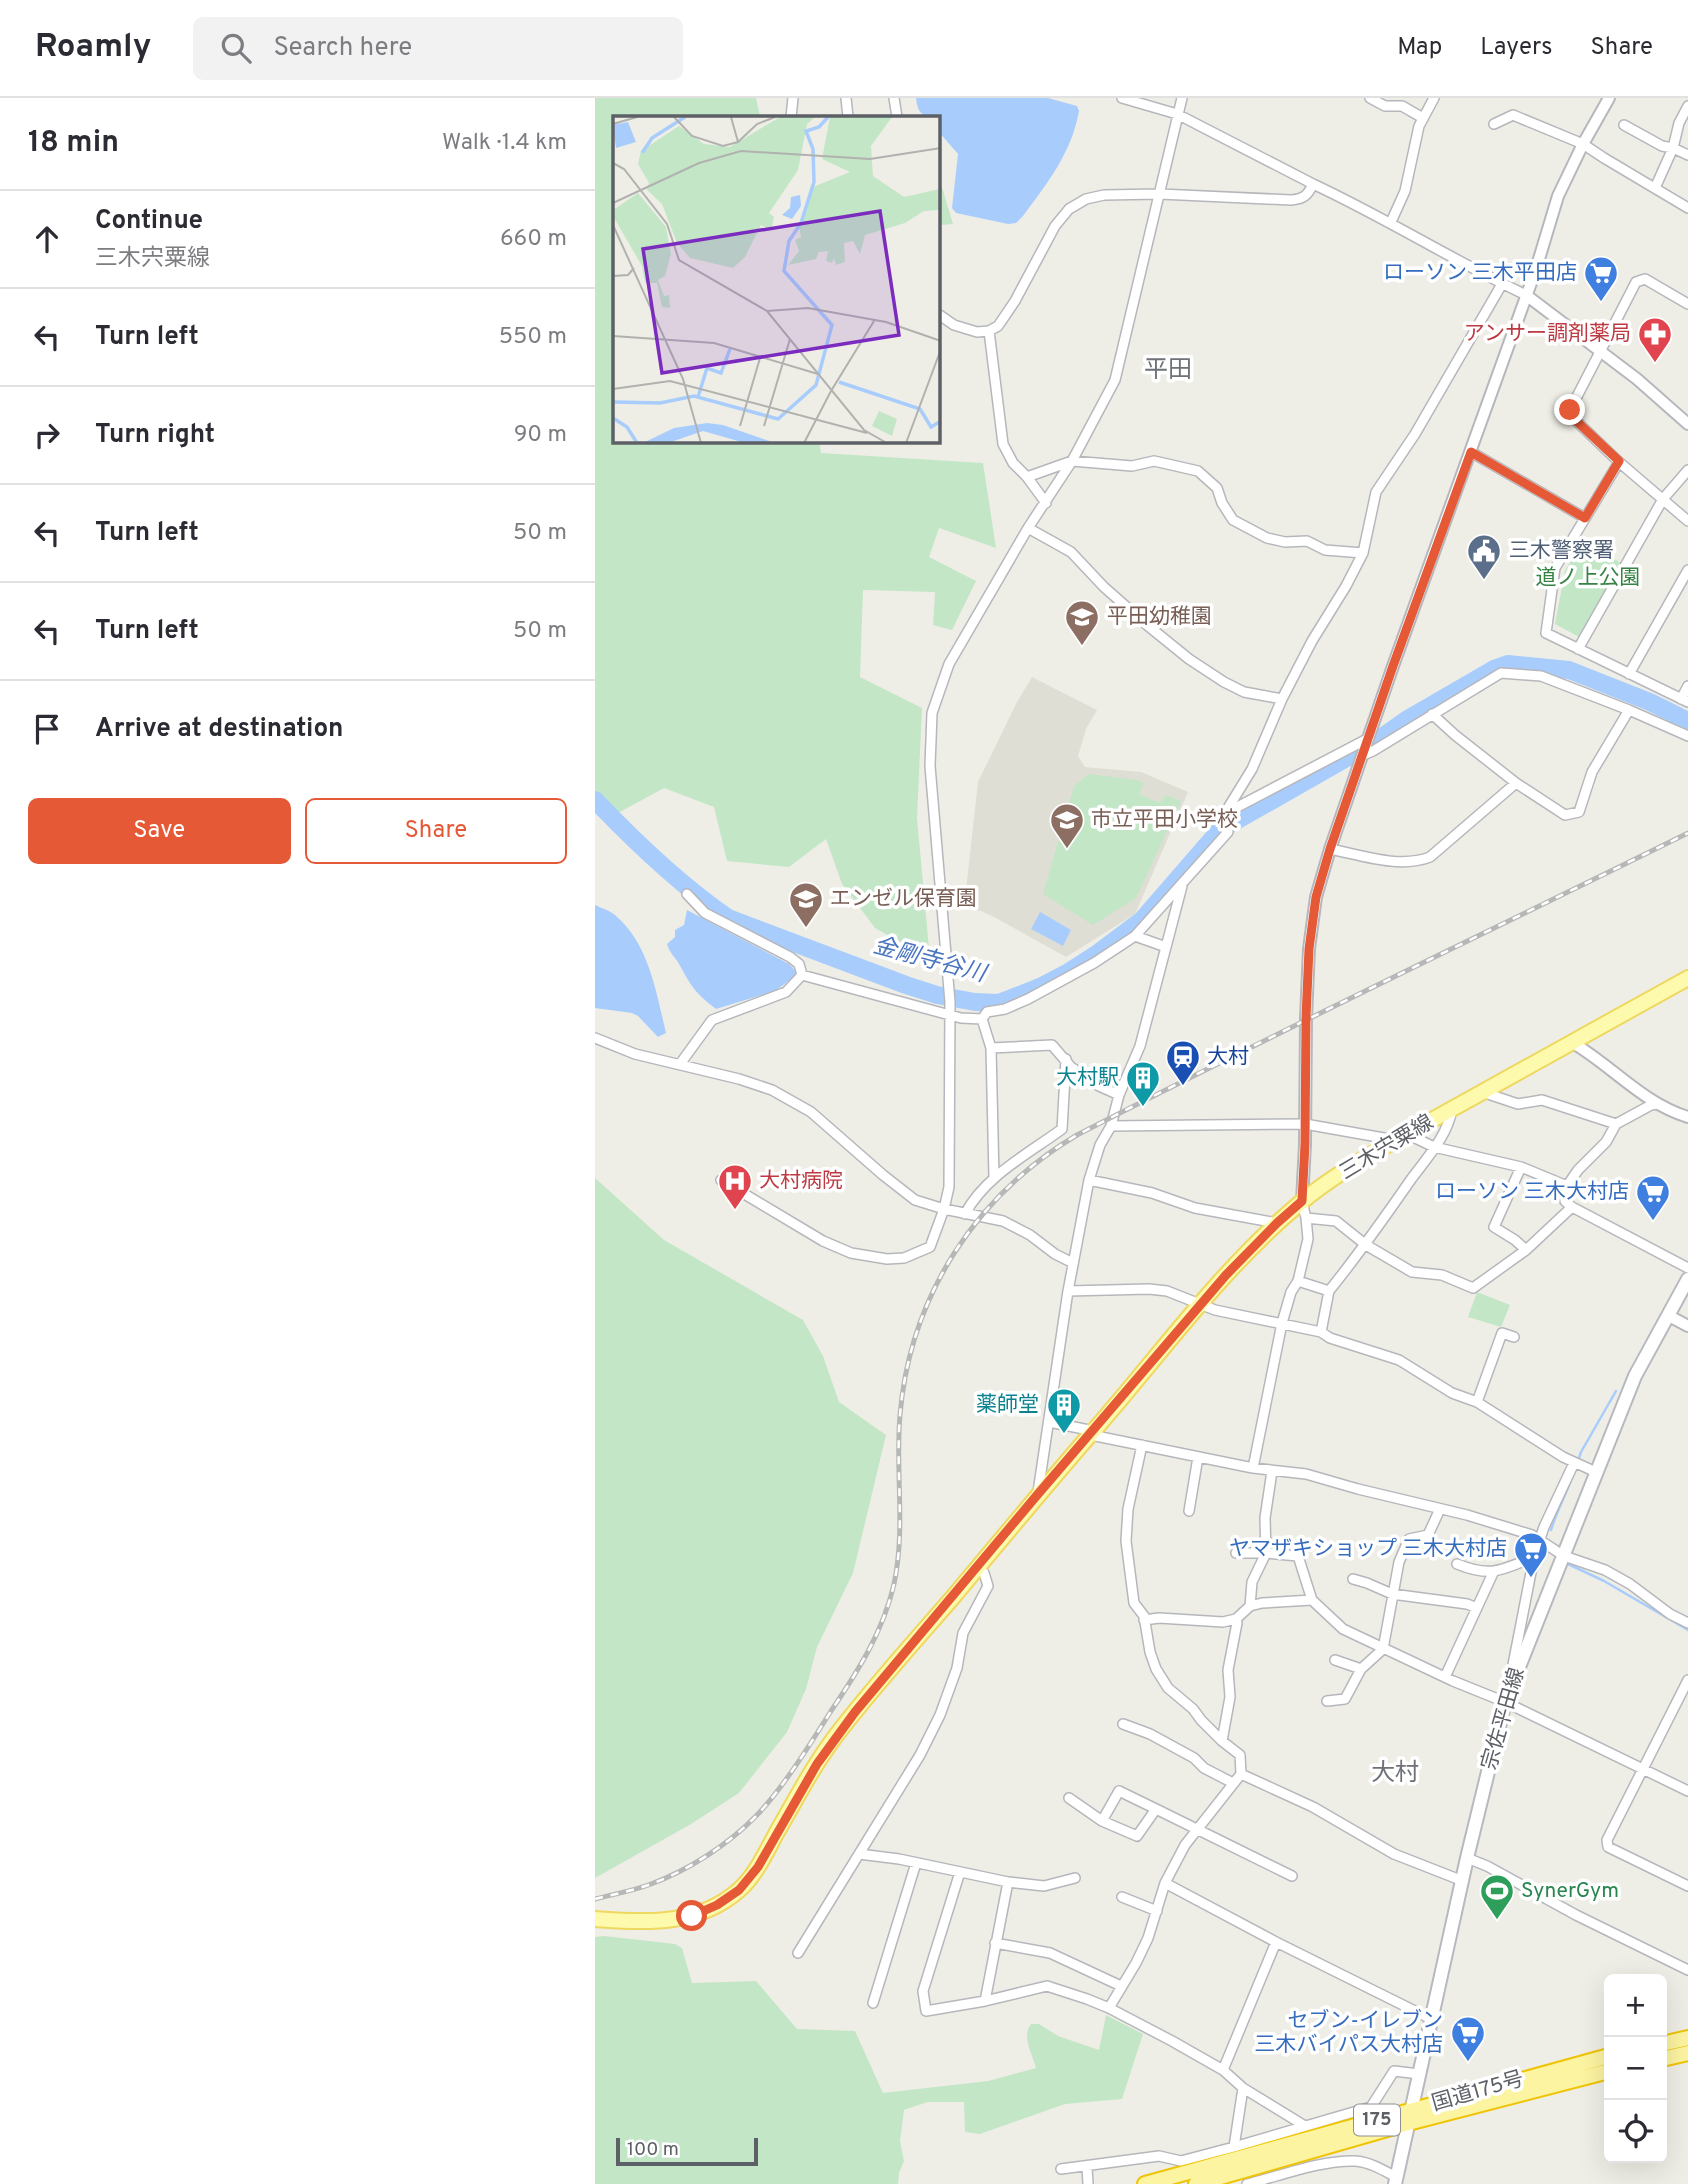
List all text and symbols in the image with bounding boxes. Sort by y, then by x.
search box [193,17,683,80]
text: Roamly [35,27,151,69]
icon: search [217,29,255,67]
text: Search here [273,32,412,65]
text: Map [1397,33,1442,63]
text: Layers [1480,33,1552,63]
text: Share [1590,33,1653,63]
inset map [613,116,940,443]
text: 18 min [28,125,119,162]
text: Walk · 1.4 km [442,129,567,158]
text: Continue [95,205,203,238]
icon: ahead [28,220,66,258]
text: 660 m [500,225,567,254]
text: 三木宍粟線 [95,245,210,274]
supermarket icon: ローソン 三木平田店 [1582,254,1620,303]
place label: ローソン 三木平田店 [1383,260,1577,287]
pharmacy icon: アンサー調剤薬局 [1636,315,1674,364]
icon: left [28,318,66,356]
text: Turn left [95,321,199,354]
place label: アンサー調剤薬局 [1464,321,1631,348]
text: 550 m [499,323,567,352]
district label: 平田 [1144,356,1192,386]
route end [1554,394,1585,425]
icon: right [28,416,66,454]
text: Turn right [95,419,215,452]
text: 90 m [514,421,567,450]
icon: left [28,514,66,552]
text: Turn left [95,517,199,550]
text: 50 m [513,519,567,548]
public building icon: 三木警察署 [1465,532,1503,581]
place label: 三木警察署 [1509,538,1614,565]
park label: 道ノ上公園 [1536,565,1641,592]
school or university icon: 平田幼稚園 [1063,598,1101,647]
place label: 平田幼稚園 [1107,604,1212,631]
icon: left [28,612,66,650]
text: Turn left [95,615,199,648]
text: 50 m [513,617,567,646]
icon: arrive [28,710,66,748]
text: Arrive at destination [95,713,343,746]
button: Save [28,798,291,864]
button: Share [305,798,567,864]
school or university icon: 市立平田小学校 [1048,801,1086,850]
place label: 市立平田小学校 [1091,807,1238,834]
school or university icon: エンゼル保育園 [787,880,825,929]
place label: エンゼル保育園 [830,886,977,913]
water label: 金剛寺谷川 [870,932,991,991]
station icon: 大村 [1164,1038,1202,1087]
place label: 大村 [1207,1044,1249,1071]
building icon: 大村駅 [1124,1059,1162,1108]
place label: 大村駅 [1056,1065,1119,1092]
street label: 三木宍粟線 [1335,1109,1439,1187]
hospital icon: 大村病院 [716,1162,754,1211]
place label: 大村病院 [759,1168,843,1195]
supermarket icon: ローソン 三木大村店 [1634,1173,1672,1222]
place label: ローソン 三木大村店 [1435,1179,1629,1206]
building icon: 薬師堂 [1045,1386,1083,1435]
place label: 薬師堂 [976,1392,1039,1419]
supermarket icon: ヤマザキショップ 三木大村店 [1512,1530,1550,1579]
place label: ヤマザキショップ 三木大村店 [1229,1536,1507,1563]
street label: 宗佐平田線 [1477,1665,1531,1773]
district label: 大村 [1371,1759,1419,1789]
sports icon: SynerGym [1478,1872,1516,1921]
place label: SynerGym [1521,1878,1619,1905]
route start [676,1900,707,1931]
map controls [1604,1974,1667,2163]
button: + [1604,1974,1667,2037]
place label: セブン-イレブン 三木バイパス大村店 [1254,2008,1443,2059]
supermarket icon: セブン-イレブン 三木バイパス大村店 [1449,2014,1487,2063]
button: − [1604,2037,1667,2100]
street label: 国道175号 [1429,2066,1527,2118]
button: locate [1604,2100,1667,2163]
road number: 175 [1354,2104,1400,2136]
scale bar [616,2135,758,2167]
text: 100 m [627,2138,679,2162]

